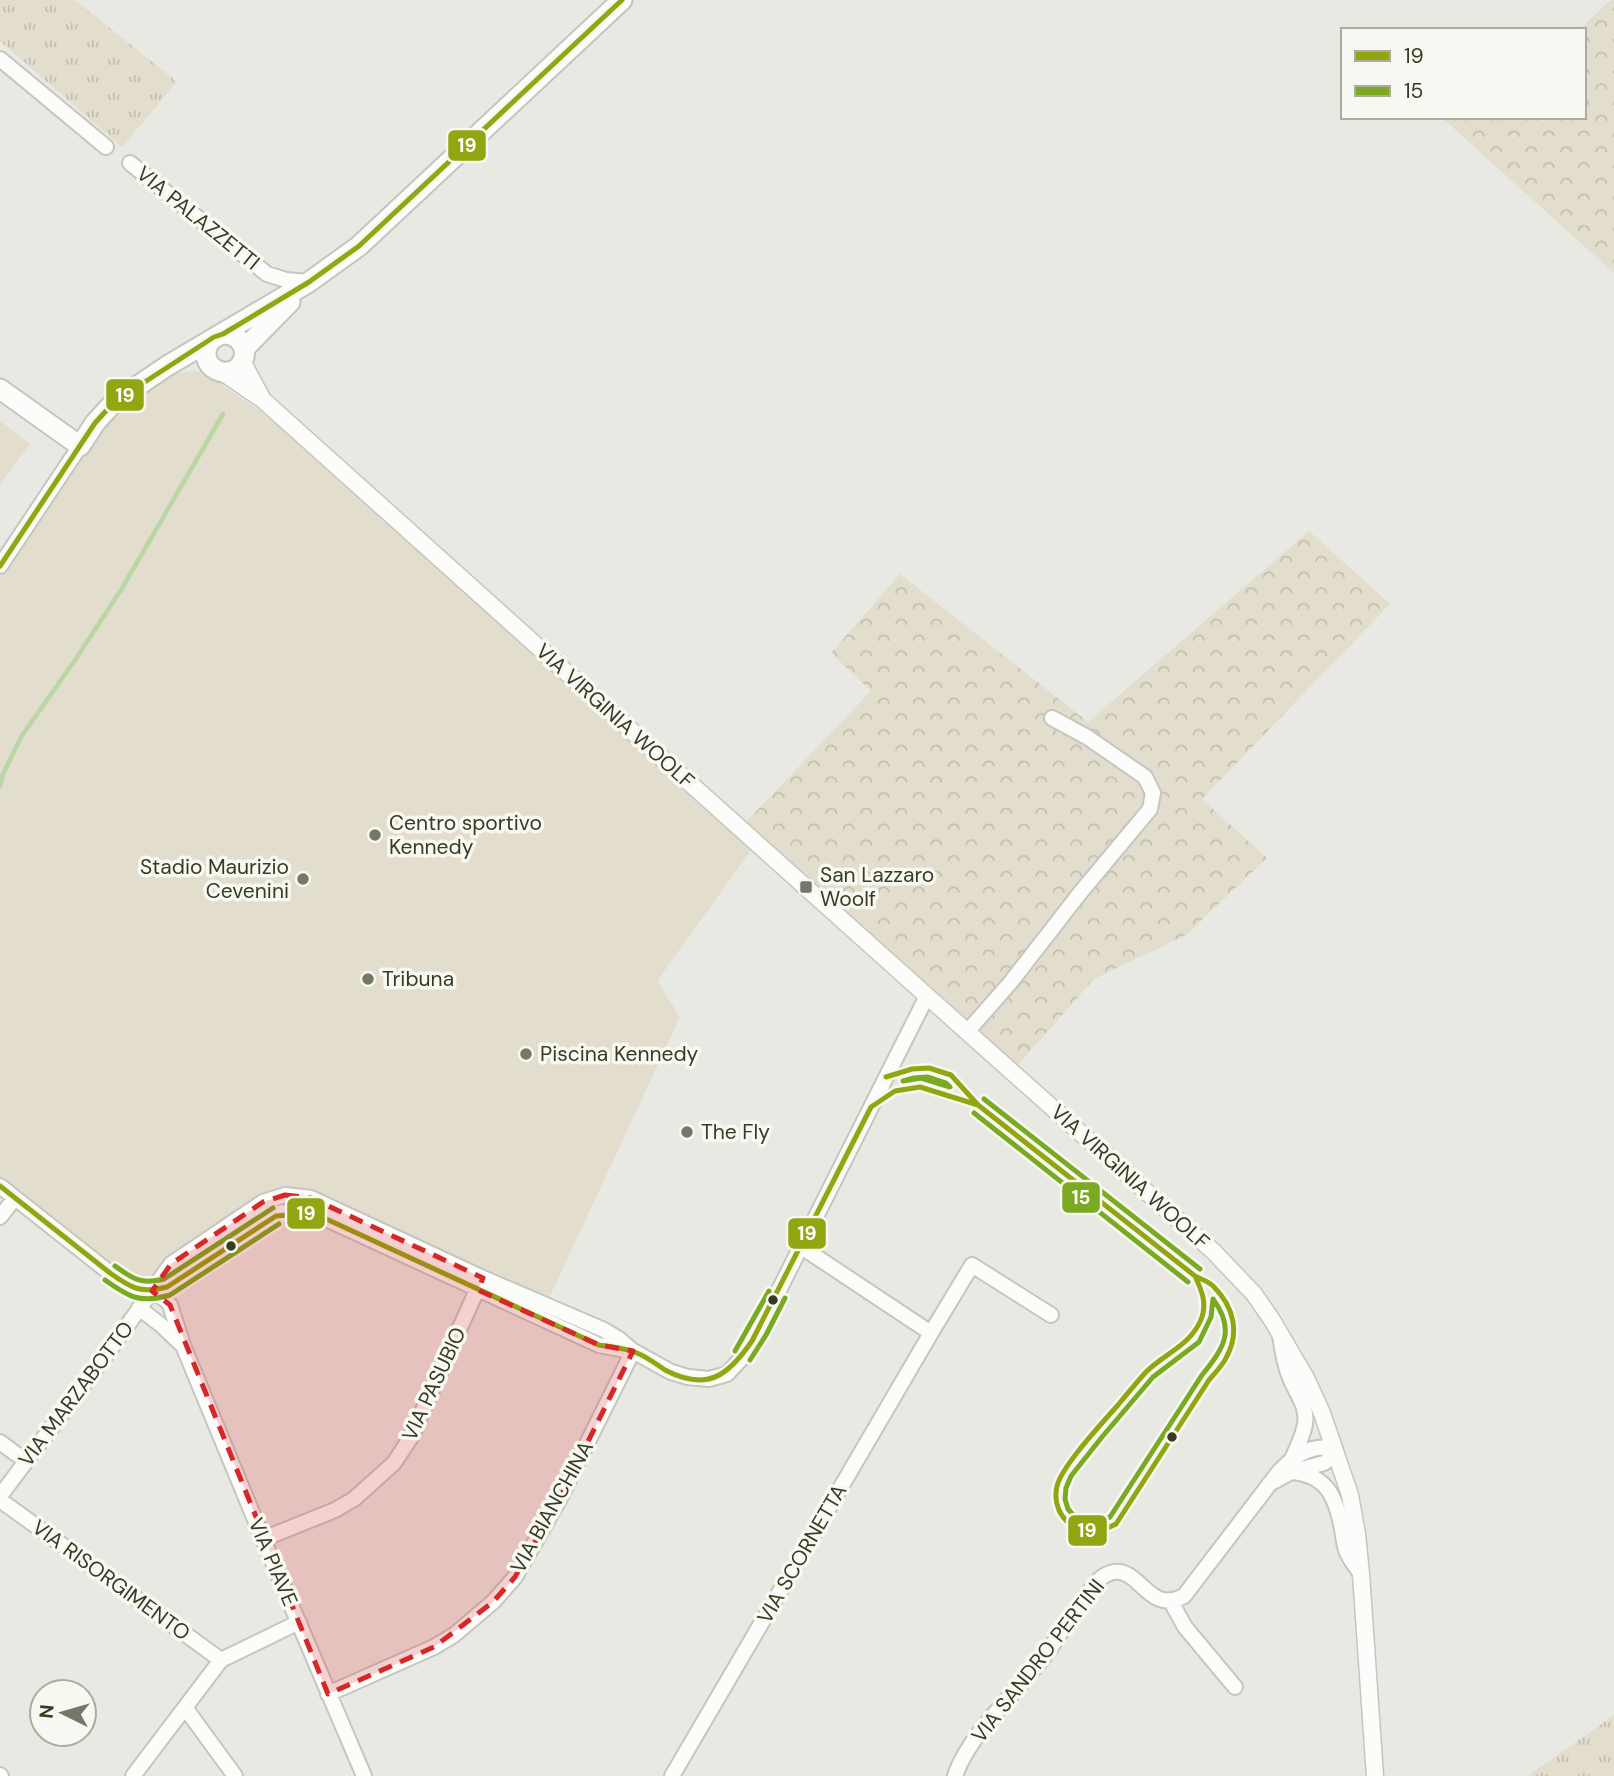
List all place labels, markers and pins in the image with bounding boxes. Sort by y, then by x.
place label: Centro sportivo Kennedy [389,809,542,861]
marker: Centro sportivo Kennedy [367,827,383,843]
place label: Stadio Maurizio Cevenini [140,853,289,905]
place label: San Lazzaro Woolf [820,861,934,913]
marker: Stadio Maurizio Cevenini [295,871,311,887]
marker: San Lazzaro Woolf [798,879,814,895]
place label: Tribuna [382,965,454,993]
marker: Tribuna [360,971,376,987]
place label: Piscina Kennedy [540,1040,699,1068]
marker: Piscina Kennedy [518,1046,534,1062]
place label: The Fly [701,1118,770,1146]
marker: The Fly [679,1124,695,1140]
unlabelled marker [224,1239,238,1253]
unlabelled marker [766,1293,780,1307]
unlabelled marker [1165,1430,1179,1444]

